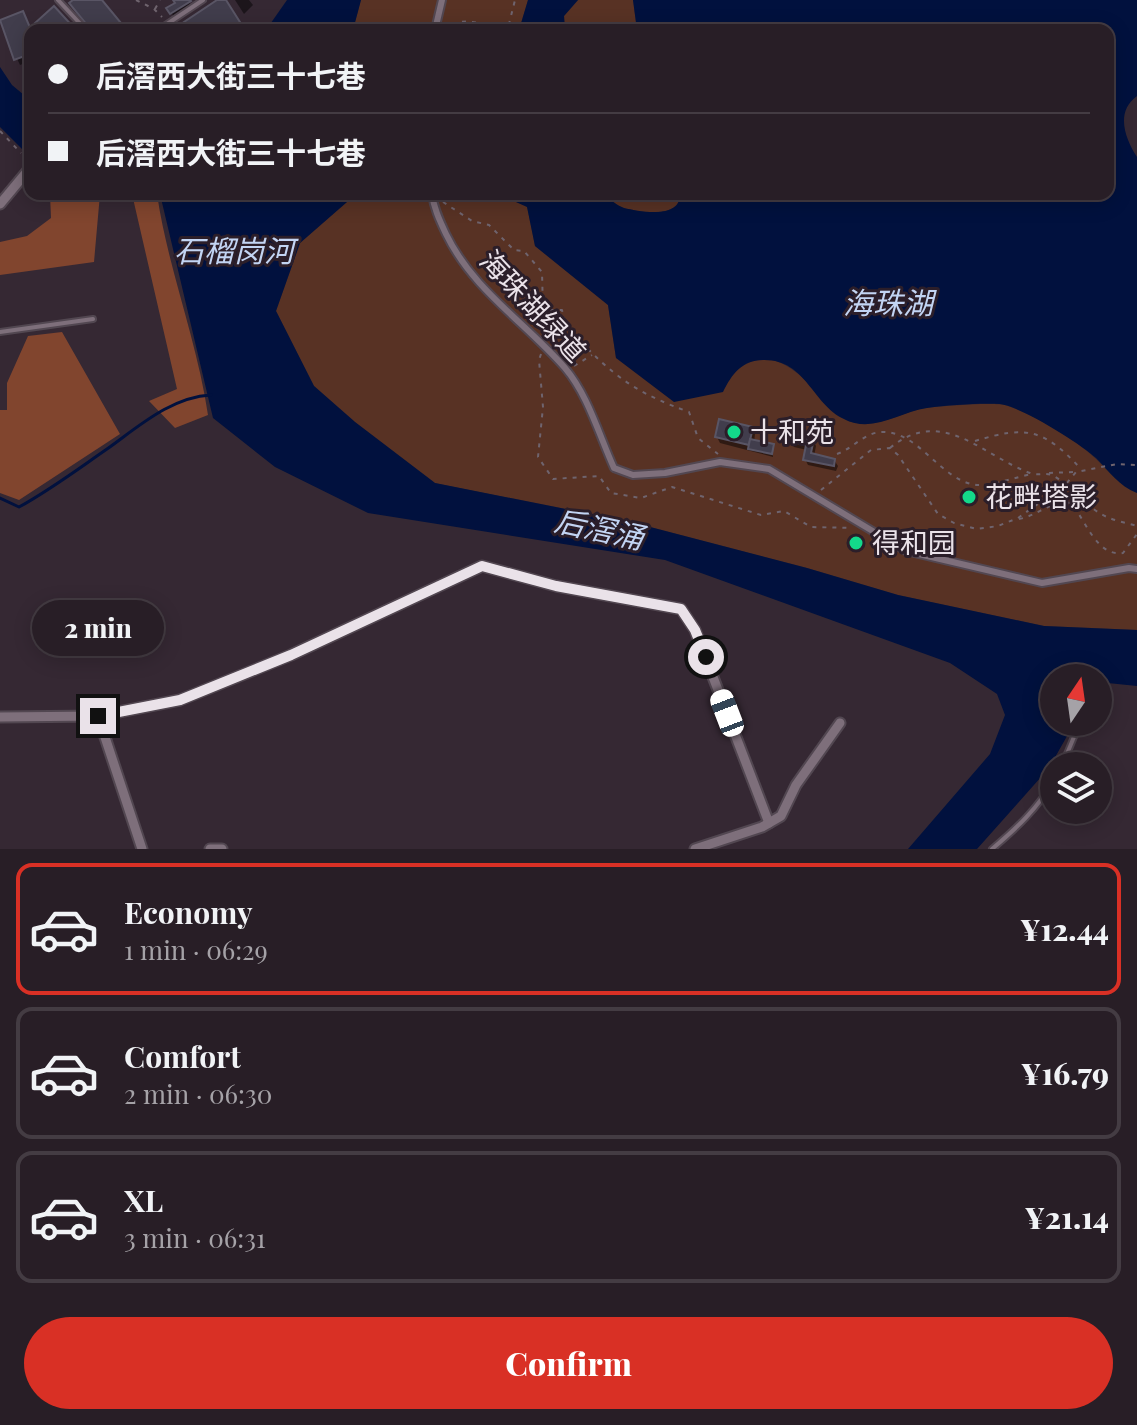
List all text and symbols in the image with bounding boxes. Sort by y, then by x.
text: 后滘西大街三十七巷 [96,55,366,95]
text: 后滘西大街三十七巷 [96,132,366,172]
water label: 石榴岗河 [174,230,299,270]
street label: 海珠湖绿道 [473,241,595,369]
water label: 海珠湖 [843,282,937,322]
place label: 十和苑 [750,412,834,449]
marker: 十和苑 [725,423,743,441]
place label: 花畔塔影 [985,477,1097,514]
marker: 花畔塔影 [960,488,978,506]
water label: 后滘涌 [551,499,651,558]
place label: 得和园 [872,523,956,560]
marker: 得和园 [847,534,865,552]
callout: 2 min [32,600,164,656]
text: 2 min [64,610,132,645]
route start [688,639,724,675]
north arrow [1040,664,1112,736]
map controls [1040,664,1112,824]
car [707,686,747,740]
route end [80,698,116,734]
button: layers [1040,752,1112,824]
text: Economy [124,892,253,932]
icon: car [28,893,100,965]
text: ¥12.44 [1020,909,1109,949]
text: 1 min · 06:29 [124,932,268,967]
text: Comfort [124,1036,241,1076]
icon: car [28,1037,100,1109]
text: ¥16.79 [1021,1053,1109,1093]
text: 2 min · 06:30 [124,1076,272,1111]
text: XL [124,1180,163,1220]
icon: car [28,1181,100,1253]
text: ¥21.14 [1024,1197,1109,1237]
text: 3 min · 06:31 [124,1220,266,1255]
button: Confirm [24,1317,1113,1409]

